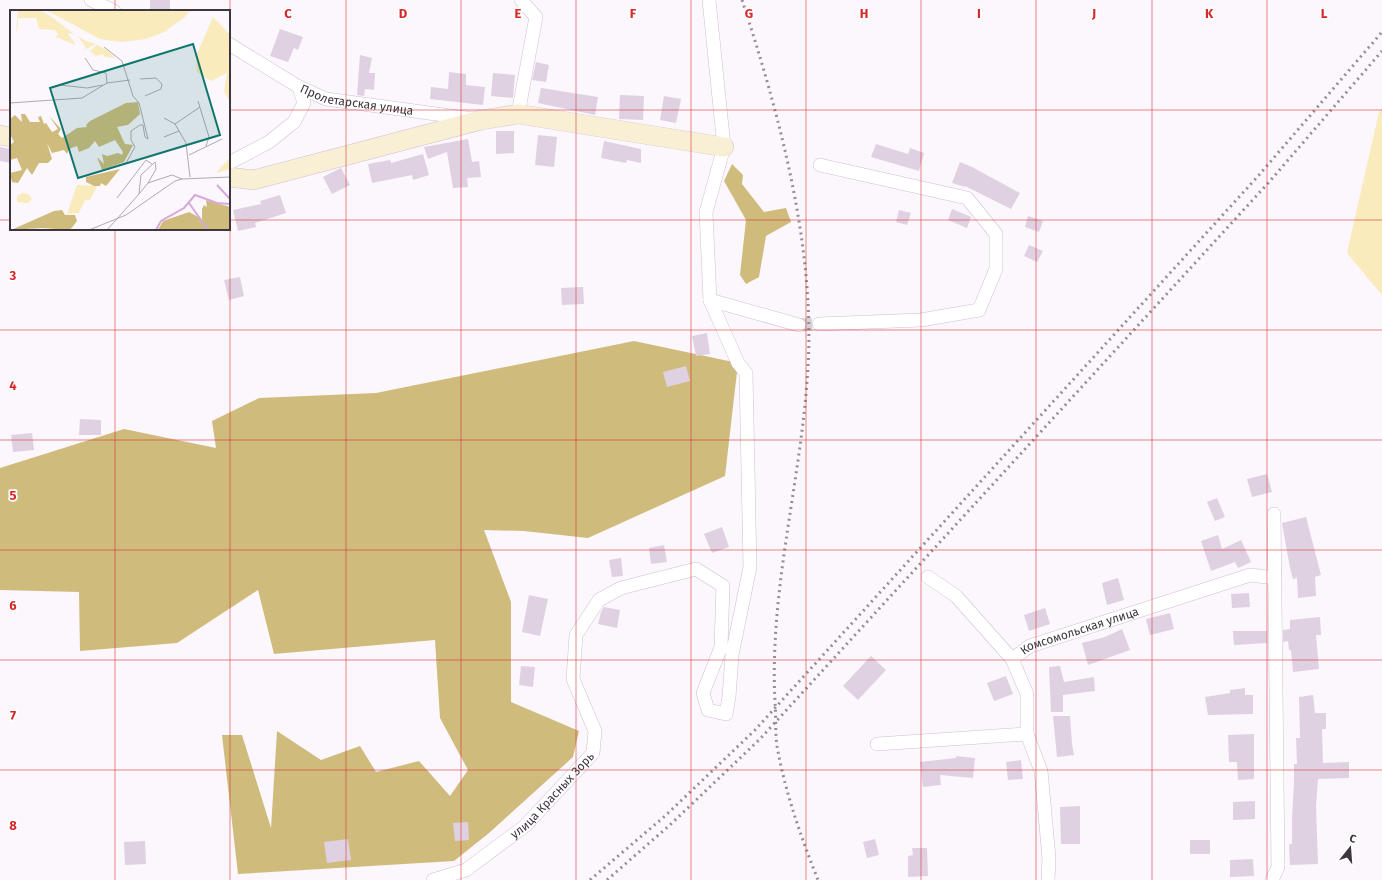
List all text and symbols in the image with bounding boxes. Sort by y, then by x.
text: C [284,6,292,21]
text: D [399,6,408,21]
text: E [515,6,522,21]
text: F [630,6,637,21]
text: G [745,6,753,21]
text: H [860,6,868,21]
text: I [977,6,981,21]
text: J [1091,6,1096,21]
text: K [1205,6,1214,21]
text: L [1321,6,1328,21]
inset map [10,10,230,230]
street label: Пролетарская улица [298,81,414,118]
text: 3 [9,268,17,283]
text: 4 [9,378,17,393]
text: 5 [10,488,17,503]
text: 6 [9,598,17,613]
street label: Комсомольская улица [1018,604,1141,658]
text: 7 [10,708,16,723]
street label: улица Красных Зорь [508,749,597,841]
text: 8 [9,818,17,833]
north arrow [1330,828,1370,868]
text: С [1348,832,1358,846]

